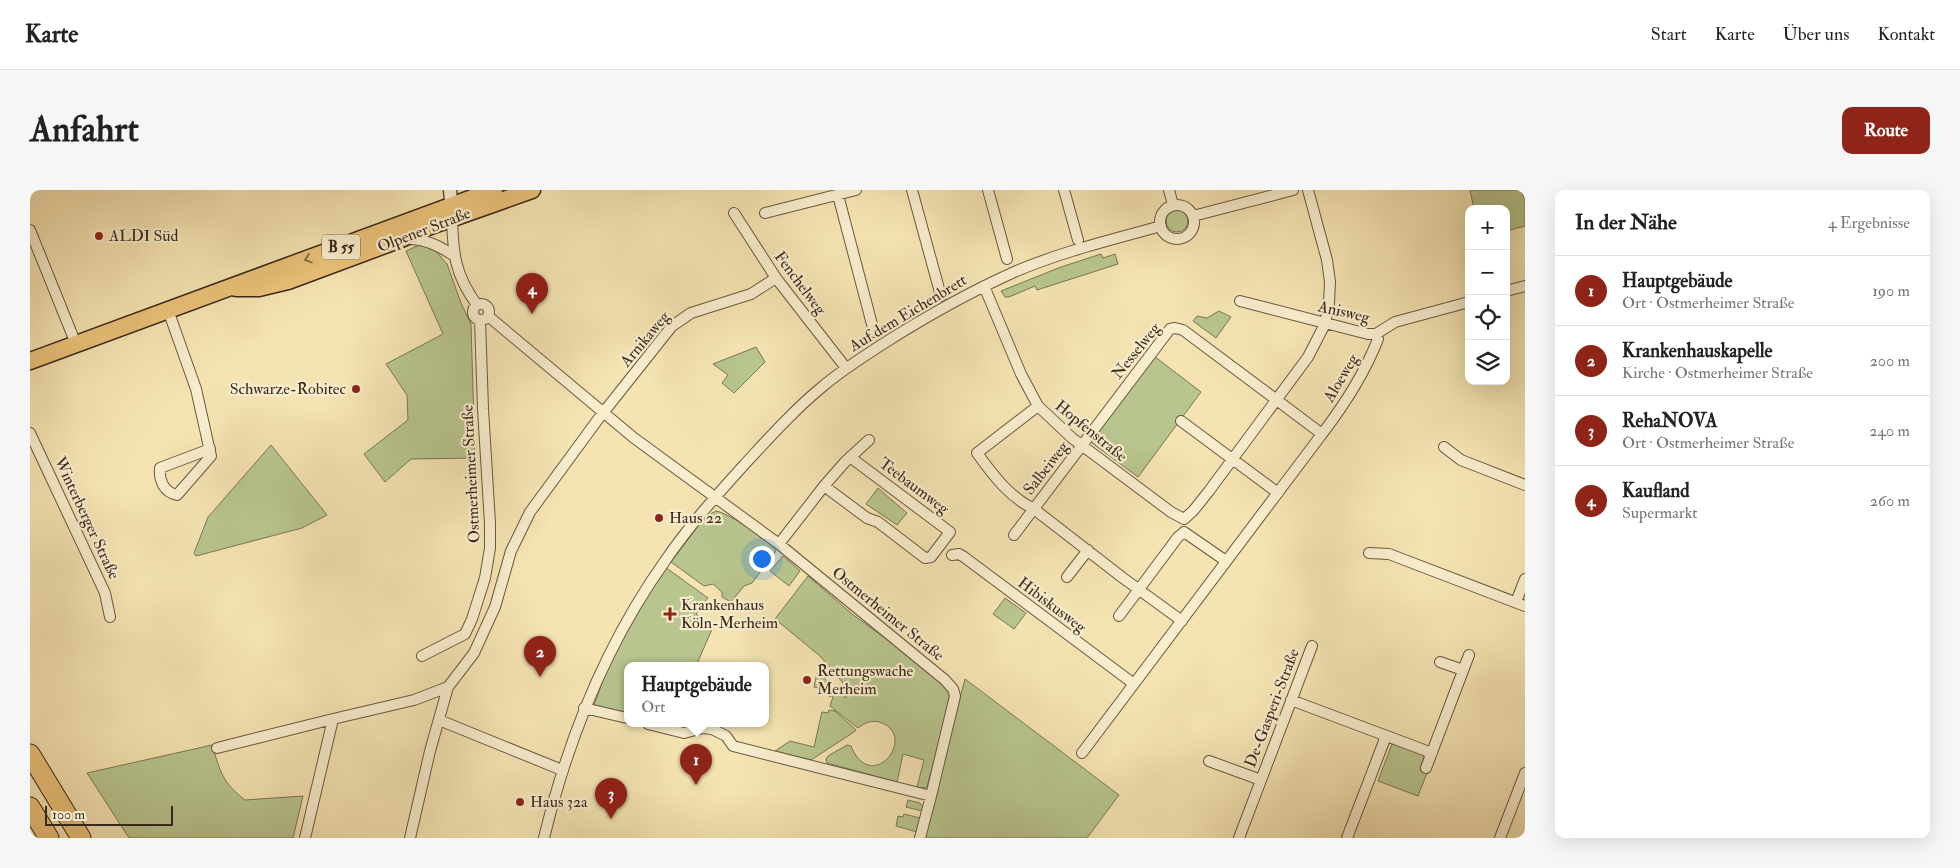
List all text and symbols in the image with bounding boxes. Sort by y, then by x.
text: Karte [25,19,78,50]
text: Start [1651,23,1687,46]
text: Karte [1715,23,1755,46]
text: Über uns [1783,23,1849,46]
text: Kontakt [1877,23,1935,46]
button: Route [1842,107,1930,154]
text: Anfahrt [30,108,139,152]
street label: Olpener Straße [375,203,474,258]
map controls [1465,205,1510,385]
button: + [1465,205,1510,250]
text: In der Nähe [1575,209,1677,236]
text: 4 Ergebnisse [1828,213,1910,233]
place label: ALDI Süd [108,226,179,246]
marker: ALDI Süd [93,230,105,242]
road number: B 55 [322,234,360,260]
street label: Fenchelweg [770,247,831,320]
button: − [1465,250,1510,295]
one-way arrow [304,253,312,263]
text: Hauptgebäude [1622,269,1733,293]
street label: Auf dem Eichenbrett [845,270,970,356]
pin: 4 [516,273,548,314]
text: 1 [1588,281,1594,301]
text: 190 m [1872,281,1910,301]
text: Ort · Ostmerheimer Straße [1622,293,1794,313]
button: locate [1465,295,1510,340]
street label: Anisweg [1315,296,1373,328]
street label: Arnikaweg [615,306,675,372]
street label: Nesselweg [1107,318,1165,383]
text: Krankenhauskapelle [1622,339,1773,363]
button: layers [1465,340,1510,385]
street label: Aloeweg [1318,349,1364,407]
text: 2 [1587,351,1595,371]
text: 200 m [1870,351,1910,371]
text: Kirche · Ostmerheimer Straße [1622,363,1813,383]
place label: Schwarze-Robitec [230,379,347,399]
marker: Schwarze-Robitec [350,383,362,395]
street label: Hopfenstraße [1050,396,1131,467]
street label: Ostmerheimer Straße [457,404,485,544]
text: RehaNOVA [1622,409,1718,433]
text: 3 [1588,421,1594,441]
text: 240 m [1869,421,1910,441]
text: Ort · Ostmerheimer Straße [1622,433,1794,453]
street label: Salbeiweg [1019,436,1074,499]
street label: Winterberger Straße [49,453,124,583]
street label: Teebaumweg [875,453,954,519]
text: Kaufland [1622,479,1690,503]
text: 4 [1587,491,1595,511]
text: 260 m [1870,491,1910,511]
text: Supermarkt [1622,503,1697,523]
place label: Haus 22 [669,508,722,528]
marker: Haus 22 [653,512,665,524]
your location [749,546,775,572]
street label: Ostmerheimer Straße [828,563,948,665]
street label: Hibiskusweg [1014,573,1091,638]
place label: Krankenhaus Köln-Merheim [681,595,779,633]
marker: Krankenhaus Köln-Merheim [663,607,677,621]
pin: 2 [524,636,556,677]
street label: De-Gasperi-Straße [1240,645,1305,771]
place label: Rettungswache Merheim [817,661,914,699]
popup [624,662,769,727]
text: Hauptgebäude [641,673,752,697]
marker: Rettungswache Merheim [801,674,813,686]
text: Ort [641,697,665,717]
pin: 1 [680,744,712,785]
pin: 3 [595,778,627,819]
place label: Haus 32a [530,792,588,812]
marker: Haus 32a [514,796,526,808]
scale bar [45,803,172,826]
text: 100 m [52,806,85,823]

